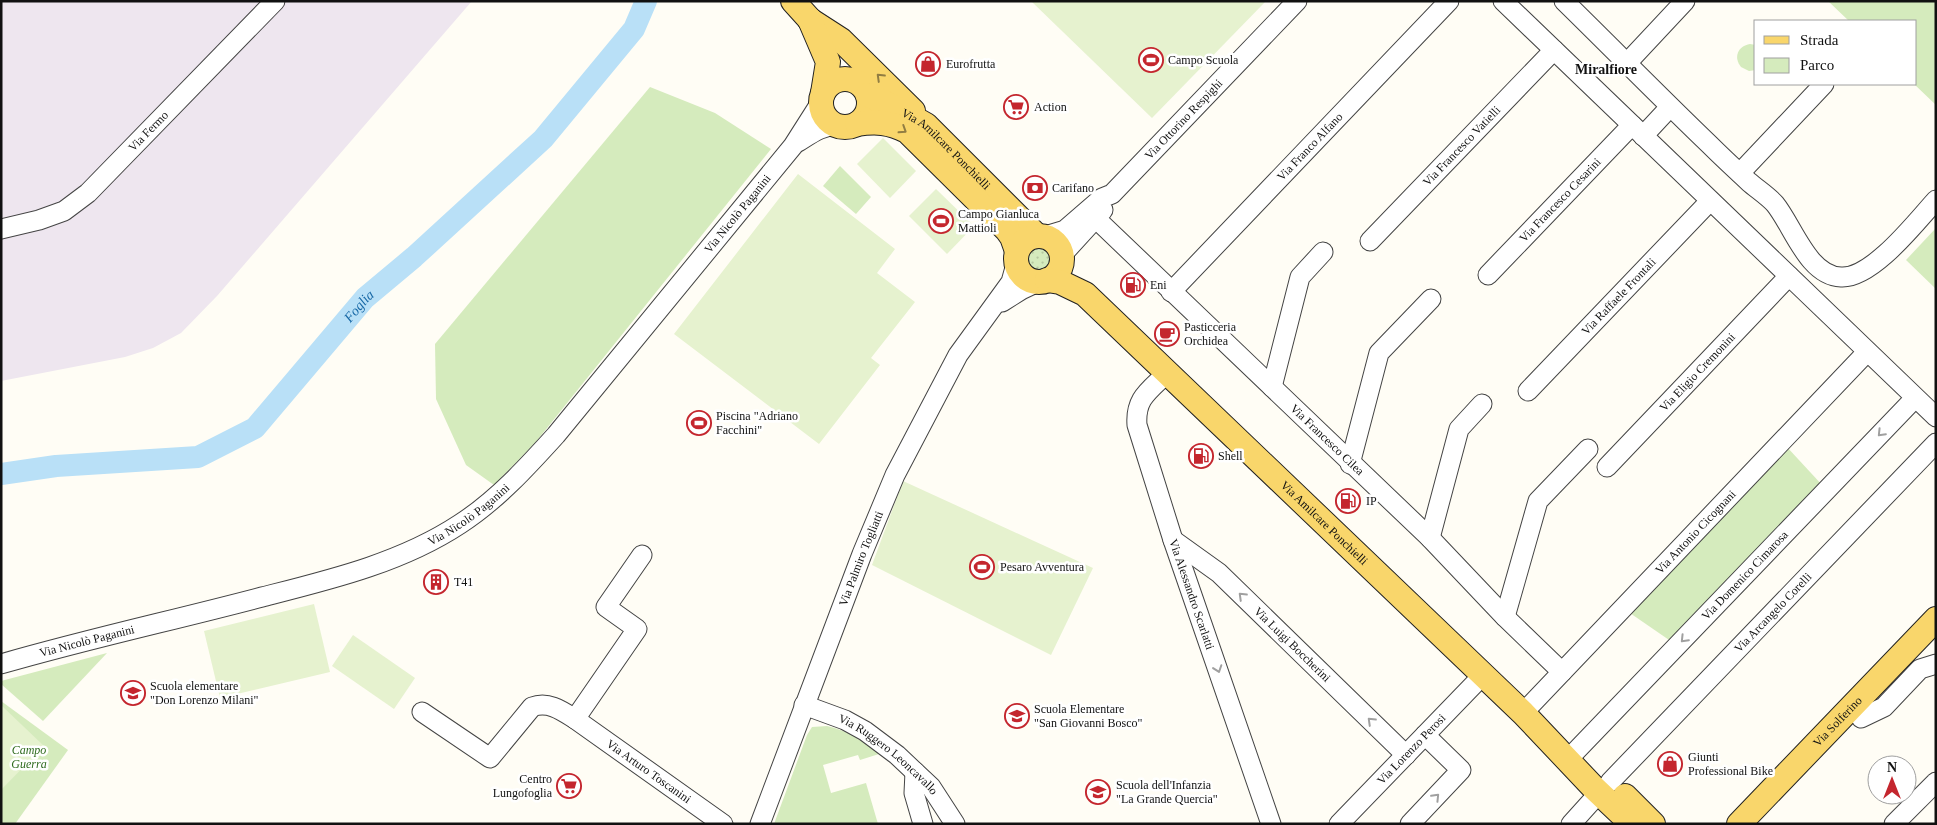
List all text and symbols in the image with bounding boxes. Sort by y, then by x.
legend [1754,20,1917,85]
text: Strada [1800,32,1839,48]
sports icon: Campo Scuola [1138,47,1164,73]
shop icon: Eurofrutta [915,51,941,77]
place label: Campo Scuola [1168,53,1239,67]
place label: Eurofrutta [946,57,996,71]
text: Parco [1800,57,1834,73]
district label: Miralfiore [1575,62,1637,77]
one-way arrow [877,74,886,83]
street label: Via Ottorino Respighi [1142,76,1226,162]
supermarket icon: Action [1003,94,1029,120]
place label: Action [1034,100,1067,114]
street label: Via Francesco Vatielli [1420,103,1504,189]
street label: Via Amilcare Ponchielli [899,106,994,193]
street label: Via Fermo [125,108,171,154]
street label: Via Franco Alfano [1274,110,1346,184]
one-way arrow [898,124,907,134]
street label: Via Francesco Cesarini [1516,154,1604,245]
street label: Via Nicolò Paganini [701,171,774,256]
bank icon: Carifano [1022,175,1048,201]
place label: Carifano [1052,181,1094,195]
place label: Campo Gianluca Mattioli [958,207,1040,235]
sports icon: Campo Gianluca Mattioli [928,208,954,234]
street label: Via Raffaele Frontali [1579,255,1659,338]
fuel station icon: Eni [1120,272,1146,298]
place label: Eni [1150,278,1167,292]
water label: Foglia [340,287,376,326]
place label: Pasticceria Orchidea [1184,320,1237,348]
cafe icon: Pasticceria Orchidea [1154,321,1180,347]
street label: Via Eligio Cremonini [1657,329,1739,414]
street label: Via Francesco Cilea [1287,401,1367,479]
place label: Piscina "Adriano Facchini" [716,409,798,437]
sports icon: Piscina "Adriano Facchini" [686,410,712,436]
one-way arrow [1878,427,1887,436]
fuel station icon: Shell [1188,443,1214,469]
place label: Shell [1218,449,1243,463]
street label: Via Amilcare Ponchielli [1278,478,1371,568]
street label: Via Nicolò Paganini [425,480,513,548]
street label: Via Antonio Cicognani [1652,487,1739,577]
fuel station icon: IP [1335,488,1361,514]
place label: IP [1366,494,1377,508]
street label: Via Palmiro Togliatti [836,508,886,608]
street label: Via Domenico Cimarosa [1699,527,1791,623]
street label: Via Alessandro Scarlatti [1166,537,1218,652]
sports icon: Pesaro Avventura [969,554,995,580]
place label: Pesaro Avventura [1000,560,1085,574]
building icon: T41 [423,569,449,595]
street label: Via Arcangelo Corelli [1731,569,1815,655]
place label: T41 [454,575,473,589]
one-way arrow [1239,592,1248,601]
street label: Via Luigi Boccherini [1251,604,1334,685]
street label: Via Nicolò Paganini [38,622,136,660]
one-way arrow [1681,633,1690,642]
one-way arrow [1212,664,1222,672]
place label: Scuola elementare "Don Lorenzo Milani" [150,679,259,707]
school or university icon: Scuola elementare "Don Lorenzo Milani" [120,680,146,706]
street label: Via Solferino [1810,694,1865,750]
place label: Scuola Elementare "San Giovanni Bosco" [1034,702,1143,730]
school or university icon: Scuola Elementare "San Giovanni Bosco" [1004,703,1030,729]
street label: Via Ruggero Leoncavallo [837,711,941,797]
street label: Via Lorenzo Perosi [1374,711,1449,787]
one-way arrow [1368,718,1377,727]
street label: Via Arturo Toscanini [604,737,694,806]
park label: Campo Guerra [11,743,47,771]
place label: Giunti Professional Bike [1688,750,1773,778]
shop icon: Giunti Professional Bike [1657,751,1683,777]
north arrow [1867,755,1917,805]
text: N [1887,760,1897,775]
place label: Centro Lungofoglia [493,772,553,800]
supermarket icon: Centro Lungofoglia [556,773,582,799]
place label: Scuola dell'Infanzia "La Grande Quercia" [1116,778,1218,806]
school or university icon: Scuola dell'Infanzia "La Grande Quercia" [1085,779,1111,805]
one-way arrow [1430,794,1439,803]

